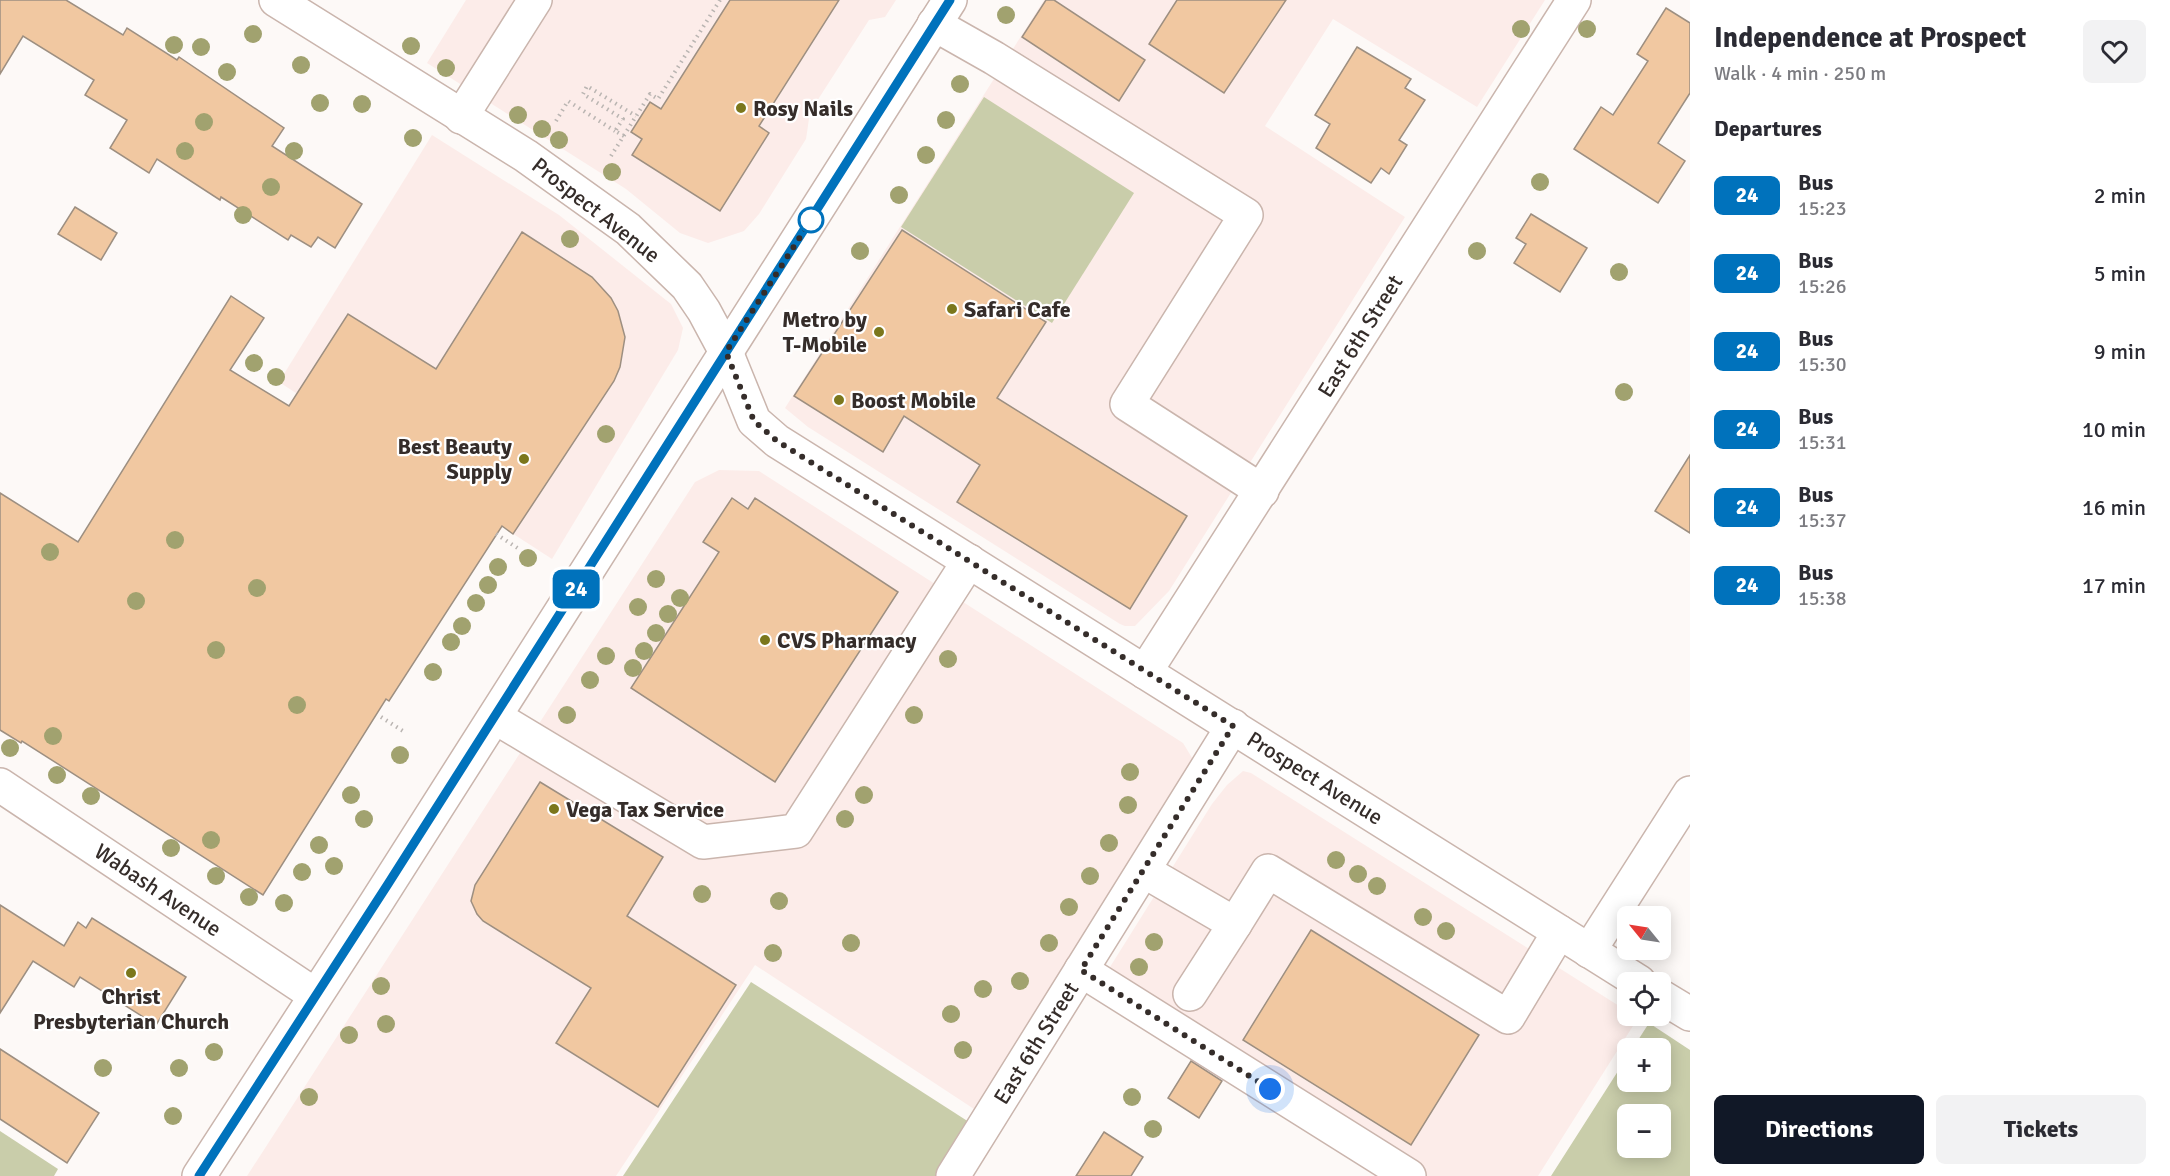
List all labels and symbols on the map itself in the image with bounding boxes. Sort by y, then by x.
place label: Rosy Nails [753,95,853,122]
marker: Rosy Nails [734,101,748,115]
street label: Prospect Avenue [527,152,665,268]
unlabelled marker [798,207,824,233]
street label: East 6th Street [1312,270,1409,402]
place label: Safari Cafe [964,296,1071,323]
marker: Safari Cafe [945,302,959,316]
place label: Metro by T-Mobile [782,306,867,358]
marker: Metro by T-Mobile [872,325,886,339]
place label: Boost Mobile [851,387,976,414]
marker: Boost Mobile [832,393,846,407]
place label: Best Beauty Supply [398,433,512,485]
marker: Best Beauty Supply [517,452,531,466]
line badge: 24 [549,570,603,608]
place label: CVS Pharmacy [777,627,916,654]
marker: CVS Pharmacy [758,633,772,647]
street label: Prospect Avenue [1242,725,1388,831]
place label: Vega Tax Service [566,796,724,823]
marker: Vega Tax Service [547,802,561,816]
street label: Wabash Avenue [89,838,227,942]
north arrow [1617,906,1671,960]
marker: Christ Presbyterian Church [124,966,138,980]
street label: East 6th Street [988,977,1085,1109]
place label: Christ Presbyterian Church [33,983,229,1035]
your location [1255,1074,1285,1104]

